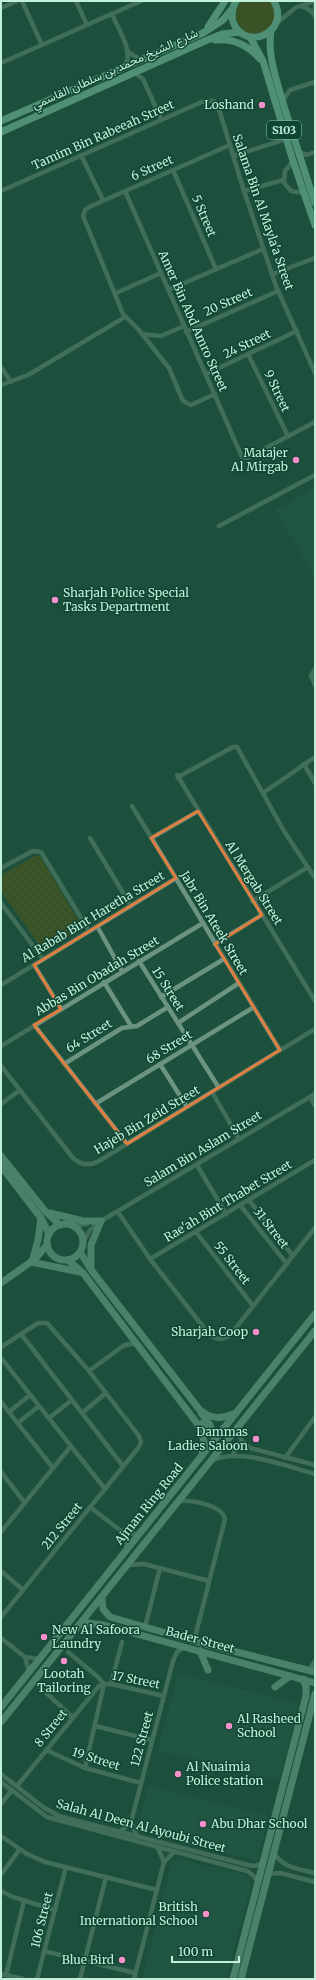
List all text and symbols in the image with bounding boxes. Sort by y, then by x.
street label: شارع الشيخ محمد بن سلطان القاسمي [29,25,201,115]
street label: Tamim Bin Rabeeah Street [29,96,177,173]
place label: Loshand [204,97,254,112]
marker: Loshand [257,100,267,110]
road number: S103 [267,121,301,139]
street label: Salama Bin Al Mayla'a Street [230,132,297,292]
street label: 6 Street [128,152,175,183]
street label: 5 Street [189,193,220,239]
street label: Amer Bin Abd Amro Street [155,247,232,394]
street label: 20 Street [201,284,255,319]
street label: 24 Street [220,325,273,362]
street label: 9 Street [261,367,294,414]
place label: Matajer Al Mirgab [230,445,289,474]
marker: Matajer Al Mirgab [291,455,301,465]
place label: Sharjah Police Special Tasks Department [63,585,189,614]
marker: Sharjah Police Special Tasks Department [50,595,60,605]
street label: Al Mergab Street [222,837,286,928]
street label: Jabr Bin Ateek Street [177,867,252,978]
street label: Al Rabab Bint Haretha Street [18,868,167,966]
street label: Abbas Bin Obadah Street [31,932,162,1019]
street label: 15 Street [149,964,188,1014]
street label: 64 Street [63,1015,115,1056]
street label: 68 Street [143,1026,195,1067]
street label: Hajeb Bin Zeid Street [91,1082,203,1157]
street label: Salam Bin Aslam Street [141,1107,265,1190]
street label: Rae'ah Bint Thabet Street [161,1156,295,1245]
street label: 31 Street [250,1204,293,1252]
street label: 55 Street [211,1238,254,1287]
place label: Sharjah Coop [171,1324,248,1339]
marker: Sharjah Coop [251,1327,261,1337]
place label: Dammas Ladies Saloon [168,1424,248,1453]
marker: Dammas Ladies Saloon [251,1434,261,1444]
street label: Ajman Ring Road [111,1460,186,1548]
street label: 212 Street [38,1499,85,1552]
place label: New Al Safoora Laundry [52,1622,140,1651]
street label: Bader Street [164,1623,237,1656]
marker: New Al Safoora Laundry [39,1632,49,1642]
marker: Lootah Tailoring [59,1656,69,1666]
place label: Lootah Tailoring [37,1666,91,1695]
street label: 17 Street [111,1667,162,1692]
street label: 8 Street [31,1706,71,1750]
street label: 122 Street [127,1709,156,1768]
place label: Al Rasheed School [236,1711,301,1740]
marker: Al Rasheed School [224,1721,234,1731]
street label: 19 Street [70,1744,122,1773]
place label: Al Nuaimia Police station [185,1759,264,1788]
marker: Al Nuaimia Police station [173,1769,183,1779]
street label: Salah Al Deen Al Ayoubi Street [55,1796,228,1855]
place label: Abu Dhar School [210,1816,308,1831]
marker: Abu Dhar School [198,1819,208,1829]
street label: 106 Street [27,1890,56,1949]
place label: British International School [80,1899,198,1928]
marker: British International School [201,1909,211,1919]
scale bar [172,1938,239,1964]
text: 100 m [178,1944,213,1959]
place label: Blue Bird [62,1952,114,1967]
marker: Blue Bird [117,1955,127,1965]

